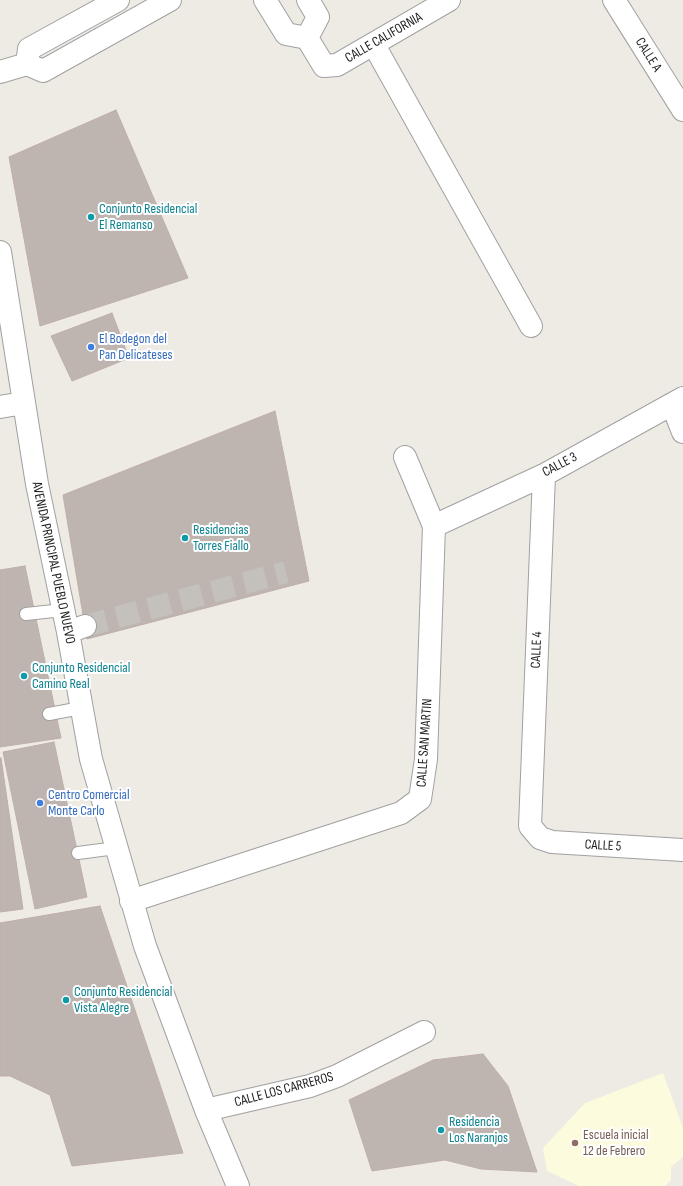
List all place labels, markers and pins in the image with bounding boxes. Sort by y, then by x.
place label: Conjunto Residencial El Remanso [99,201,197,234]
marker: Conjunto Residencial El Remanso [86,212,96,222]
place label: El Bodegon del Pan Delicateses [99,331,173,364]
marker: El Bodegon del Pan Delicateses [86,342,96,352]
place label: Residencias Torres Fiallo [193,522,249,554]
marker: Residencias Torres Fiallo [180,533,190,543]
place label: Conjunto Residencial Camino Real [32,660,130,692]
marker: Conjunto Residencial Camino Real [19,671,29,681]
place label: Centro Comercial Monte Carlo [48,787,130,820]
marker: Centro Comercial Monte Carlo [35,798,45,808]
place label: Conjunto Residencial Vista Alegre [74,984,172,1016]
marker: Conjunto Residencial Vista Alegre [61,995,71,1005]
place label: Residencia Los Naranjos [449,1114,508,1146]
marker: Residencia Los Naranjos [436,1125,446,1135]
place label: Escuela inicial 12 de Febrero [583,1127,648,1160]
marker: Escuela inicial 12 de Febrero [570,1138,580,1148]

